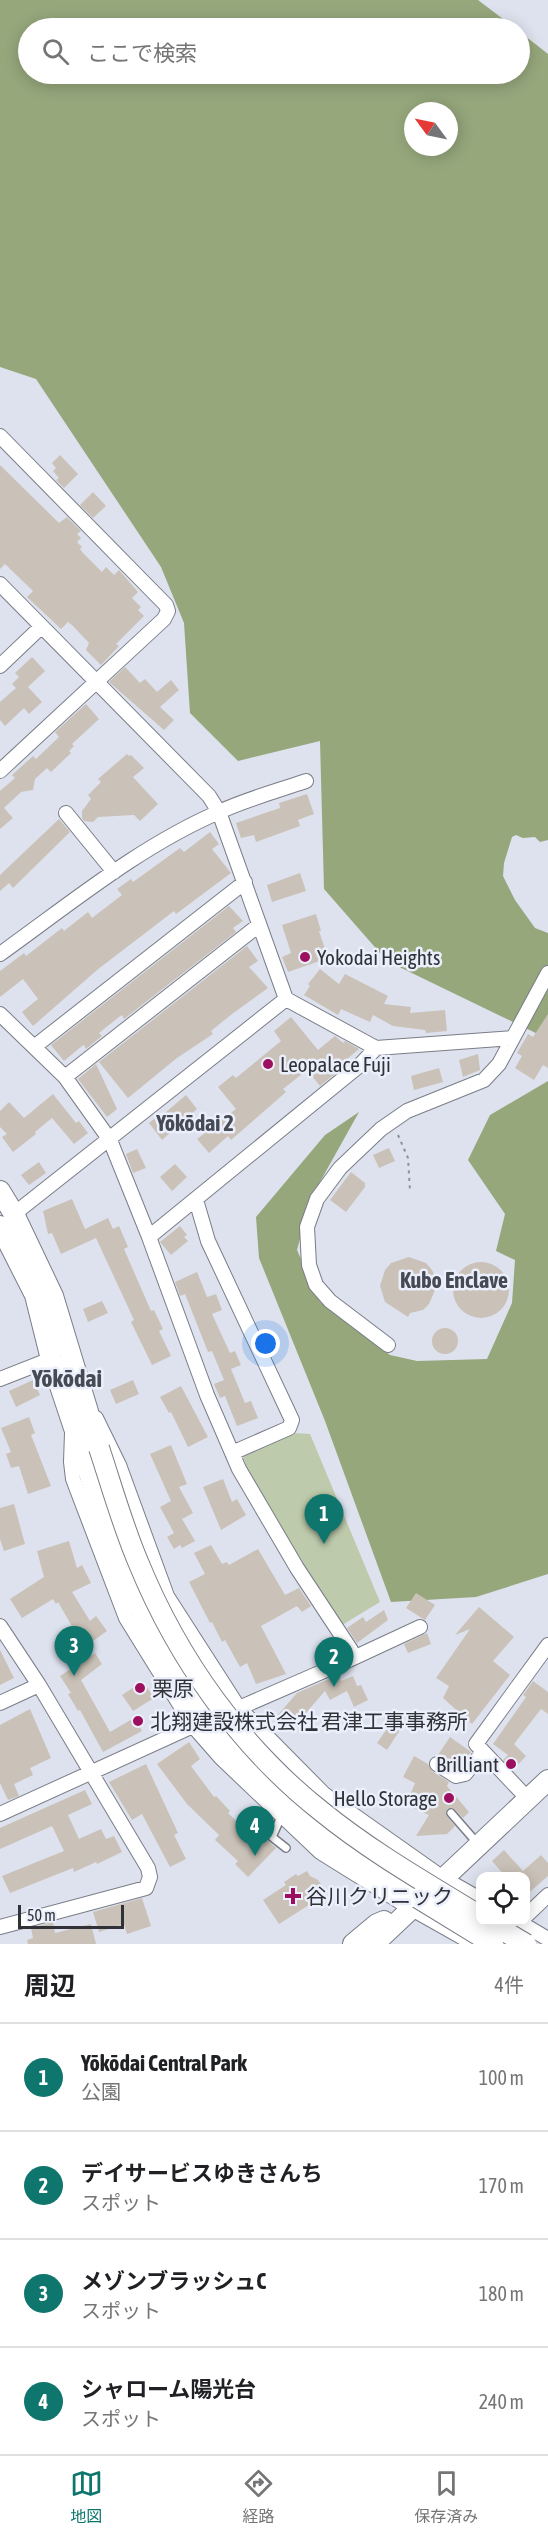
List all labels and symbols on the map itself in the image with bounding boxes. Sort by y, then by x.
north arrow [404,102,458,156]
place label: Yokodai Heights [317,945,440,969]
marker: Yokodai Heights [298,950,312,964]
place label: Leopalace Fuji [280,1052,391,1076]
marker: Leopalace Fuji [261,1057,275,1071]
district label: Yōkōdai 2 [155,1110,234,1136]
district label: Kubo Enclave [400,1267,508,1293]
your location [251,1329,280,1358]
district label: Yōkōdai [31,1365,102,1392]
pin: 1 [304,1494,344,1544]
pin: 3 [54,1626,94,1676]
pin: 2 [314,1638,354,1687]
place label: 栗原 [152,1676,194,1700]
marker: 栗原 [133,1681,147,1695]
place label: 北翔建設株式会社 君津工事事務所 [150,1709,468,1733]
marker: 北翔建設株式会社 君津工事事務所 [131,1714,145,1728]
place label: Brilliant [436,1752,499,1776]
marker: Brilliant [504,1757,518,1771]
place label: Hello Storage [333,1786,437,1810]
marker: Hello Storage [442,1791,456,1805]
pin: 4 [236,1806,274,1856]
place label: 谷川クリニック [306,1884,453,1908]
marker: 谷川クリニック [284,1887,302,1905]
scale bar [18,1902,124,1930]

